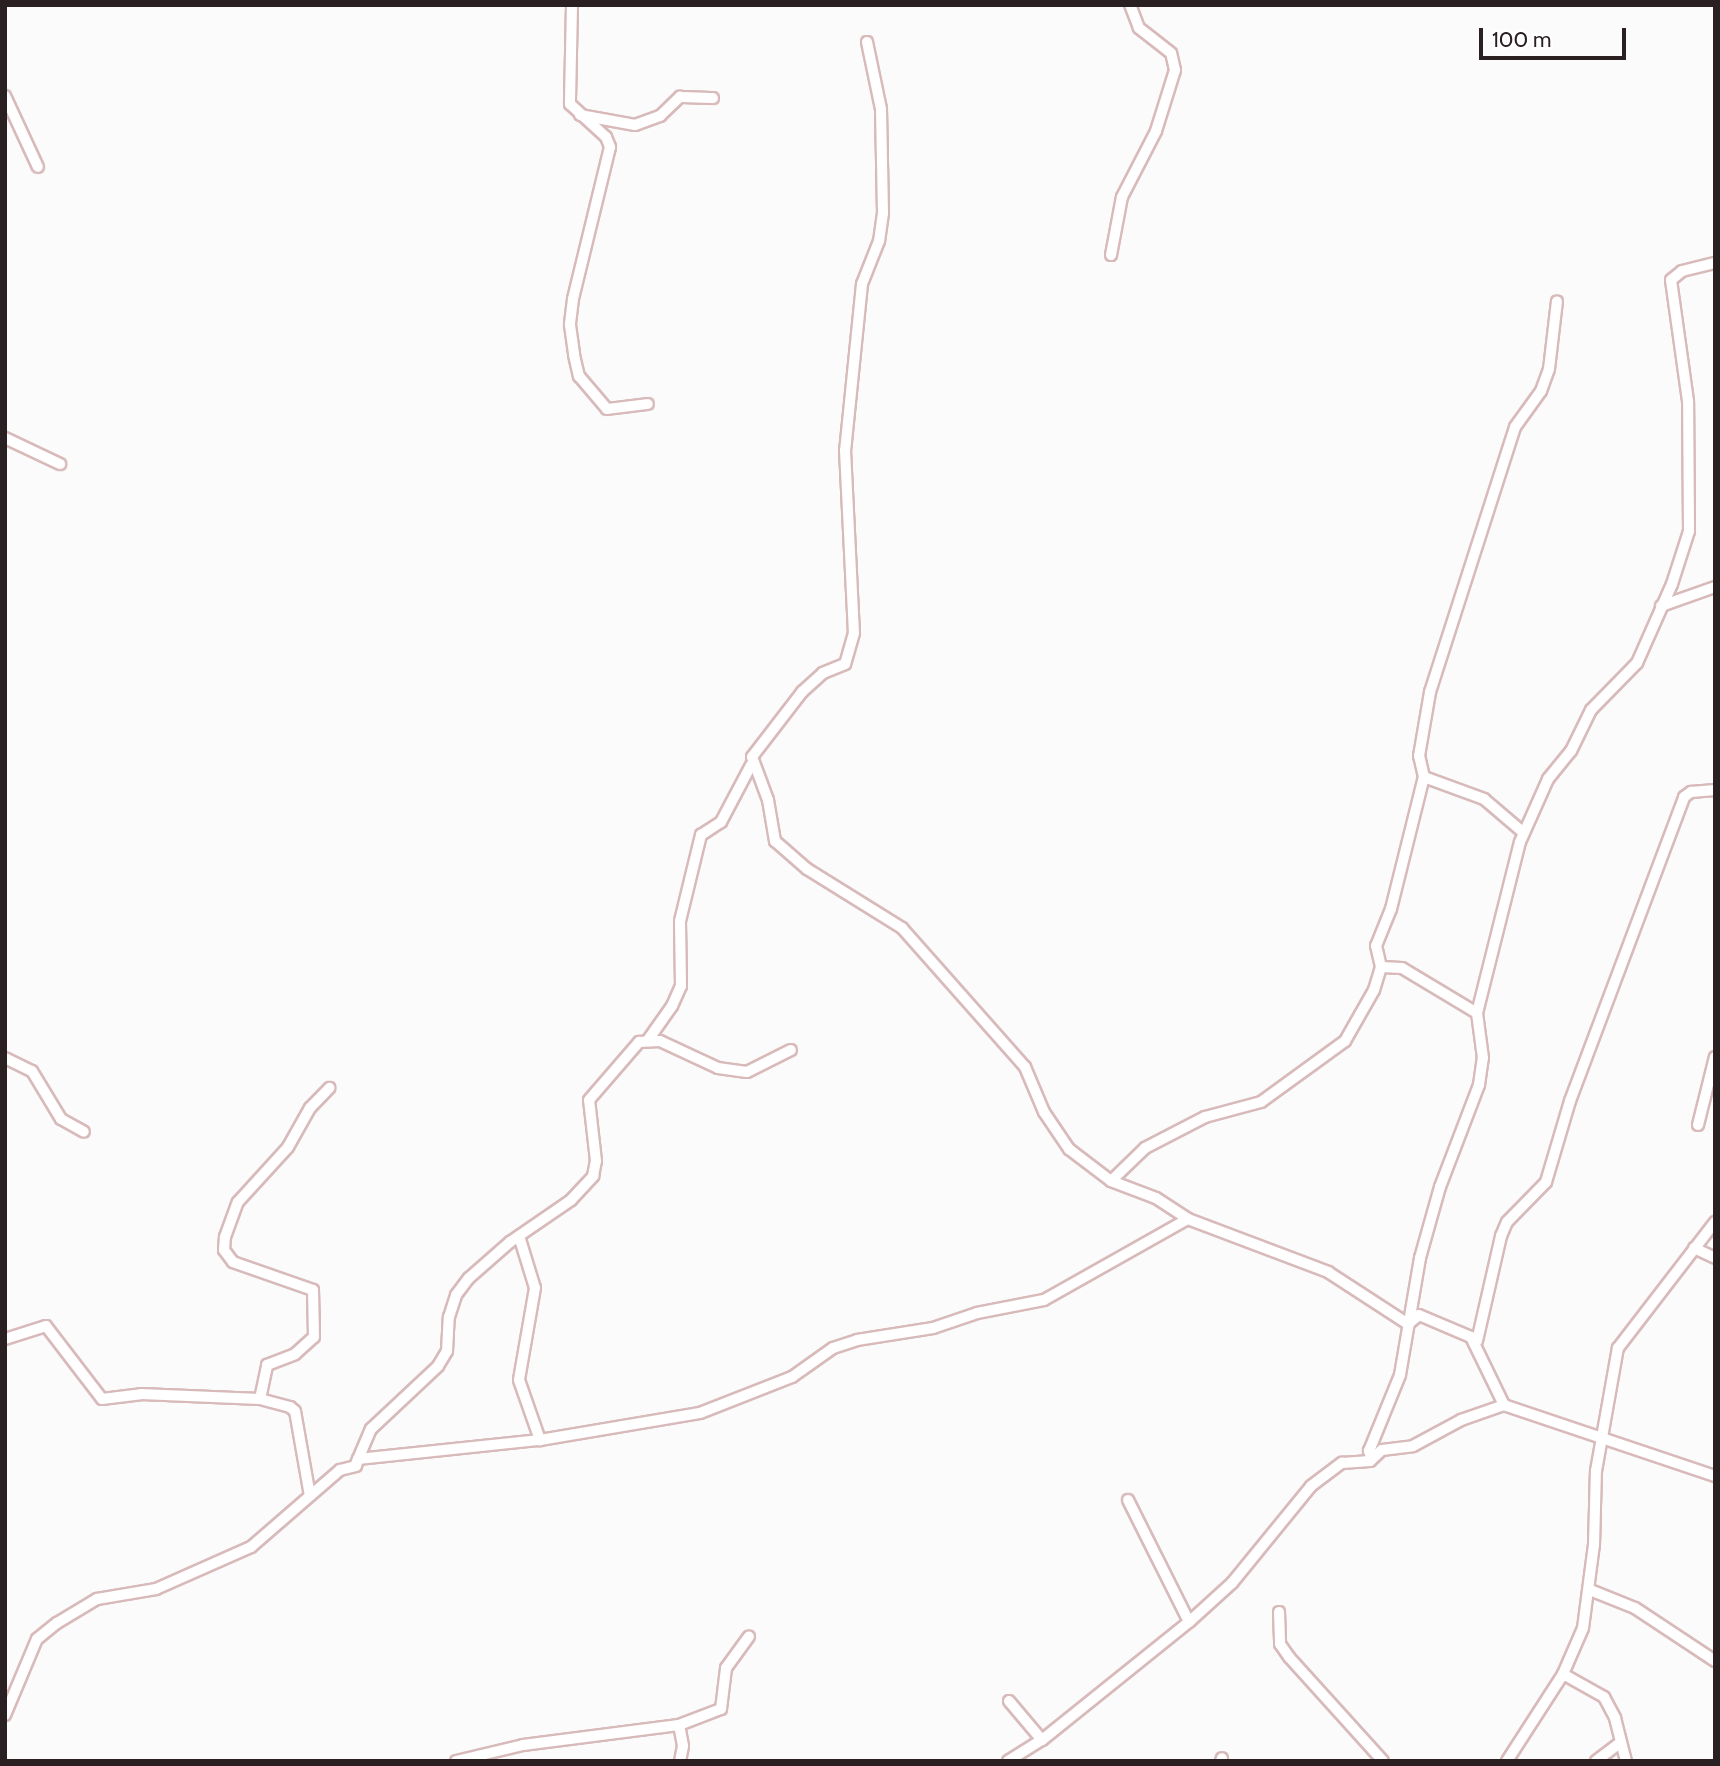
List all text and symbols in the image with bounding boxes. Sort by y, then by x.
scale bar [1482,14,1629,58]
text: 100 m [1492,27,1551,52]

